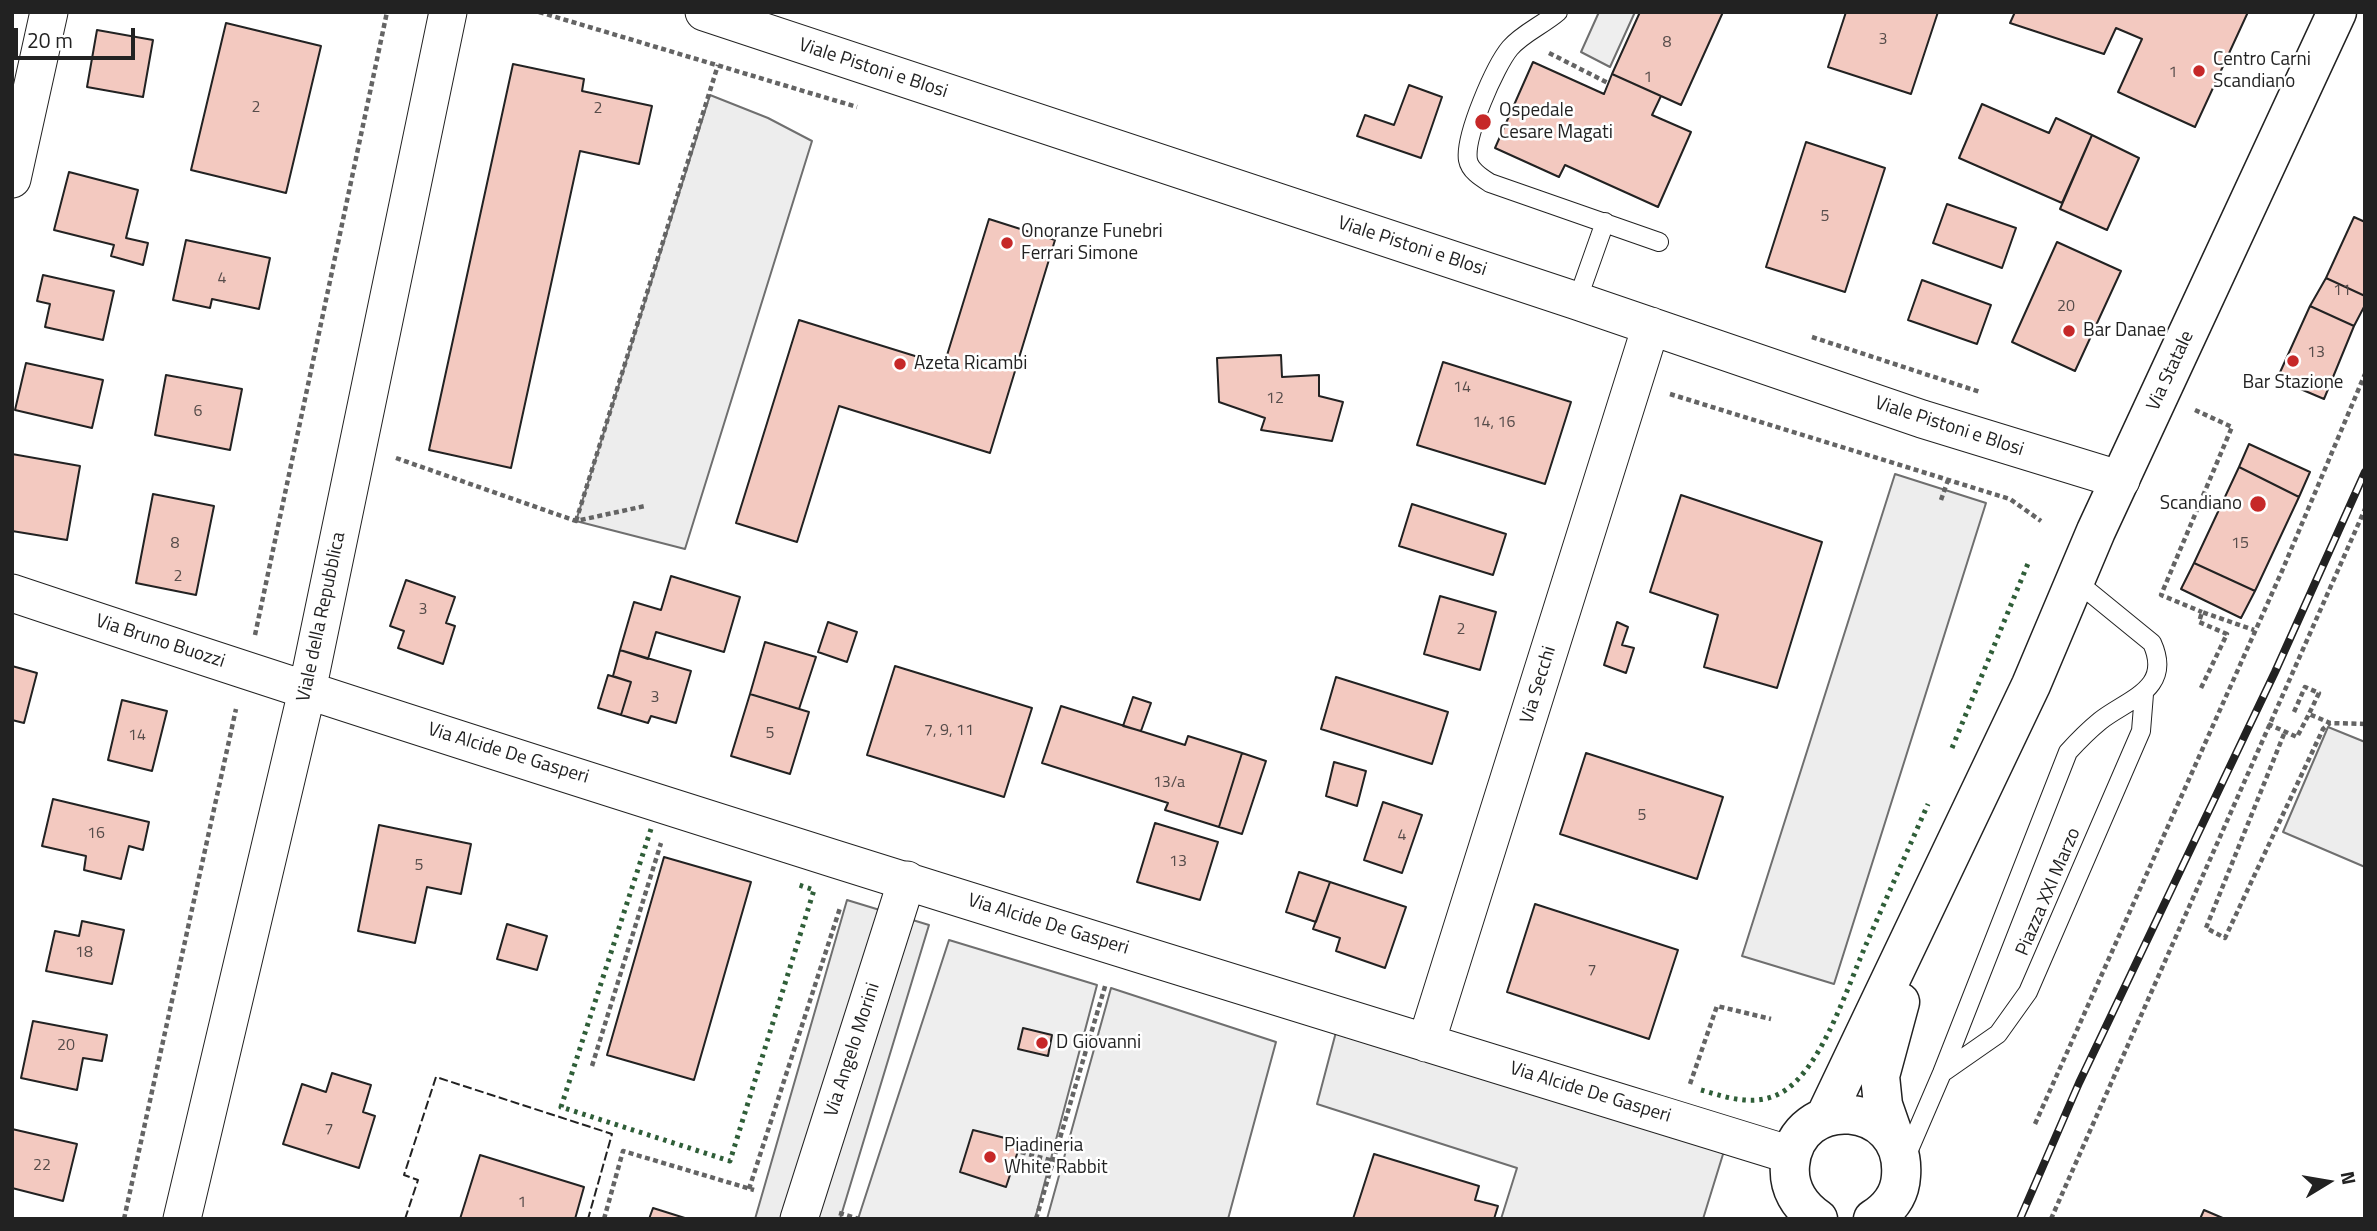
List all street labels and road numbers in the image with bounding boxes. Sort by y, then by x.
street label: Viale Pistoni e Blosi [796,34,950,104]
street label: Viale Pistoni e Blosi [1335,212,1489,282]
street label: Via Statale [2143,327,2199,415]
street label: Viale Pistoni e Blosi [1872,392,2026,462]
street label: Viale della Repubblica [293,530,351,704]
street label: Via Bruno Buozzi [92,610,228,674]
street label: Via Secchi [1516,644,1562,726]
street label: Via Alcide De Gasperi [425,719,591,789]
street label: Piazza XXI Marzo [2012,825,2086,959]
street label: Via Alcide De Gasperi [965,890,1131,960]
street label: Via Angelo Morini [821,980,885,1120]
street label: Via Alcide De Gasperi [1507,1058,1673,1128]

